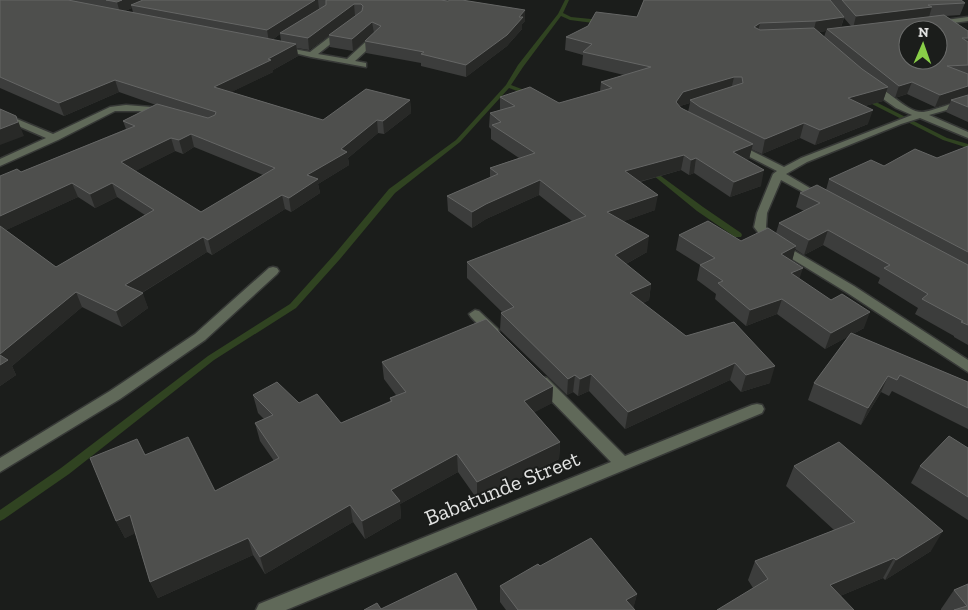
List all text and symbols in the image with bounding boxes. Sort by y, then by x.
north arrow [898,20,948,70]
text: N [918,24,929,41]
street label: Babatunde Street [421,444,584,531]

